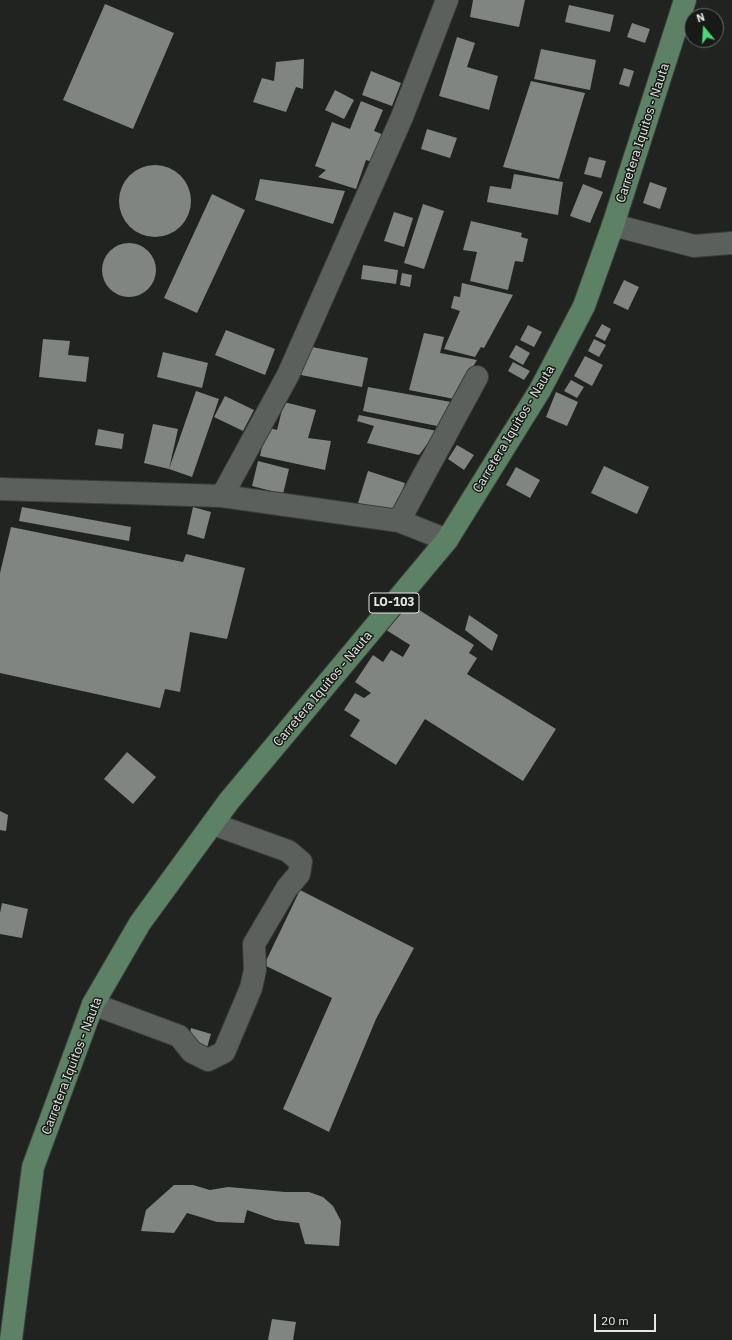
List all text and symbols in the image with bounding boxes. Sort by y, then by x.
north arrow [684,8,724,48]
text: N [695,10,707,25]
street label: Carretera Iquitos - Nauta [613,61,673,205]
street label: Carretera Iquitos - Nauta [470,363,558,495]
road number: LO-103 [369,593,419,613]
street label: Carretera Iquitos - Nauta [270,628,376,750]
street label: Carretera Iquitos - Nauta [39,995,105,1137]
scale bar [596,1306,658,1332]
text: 20 m [601,1313,629,1328]

